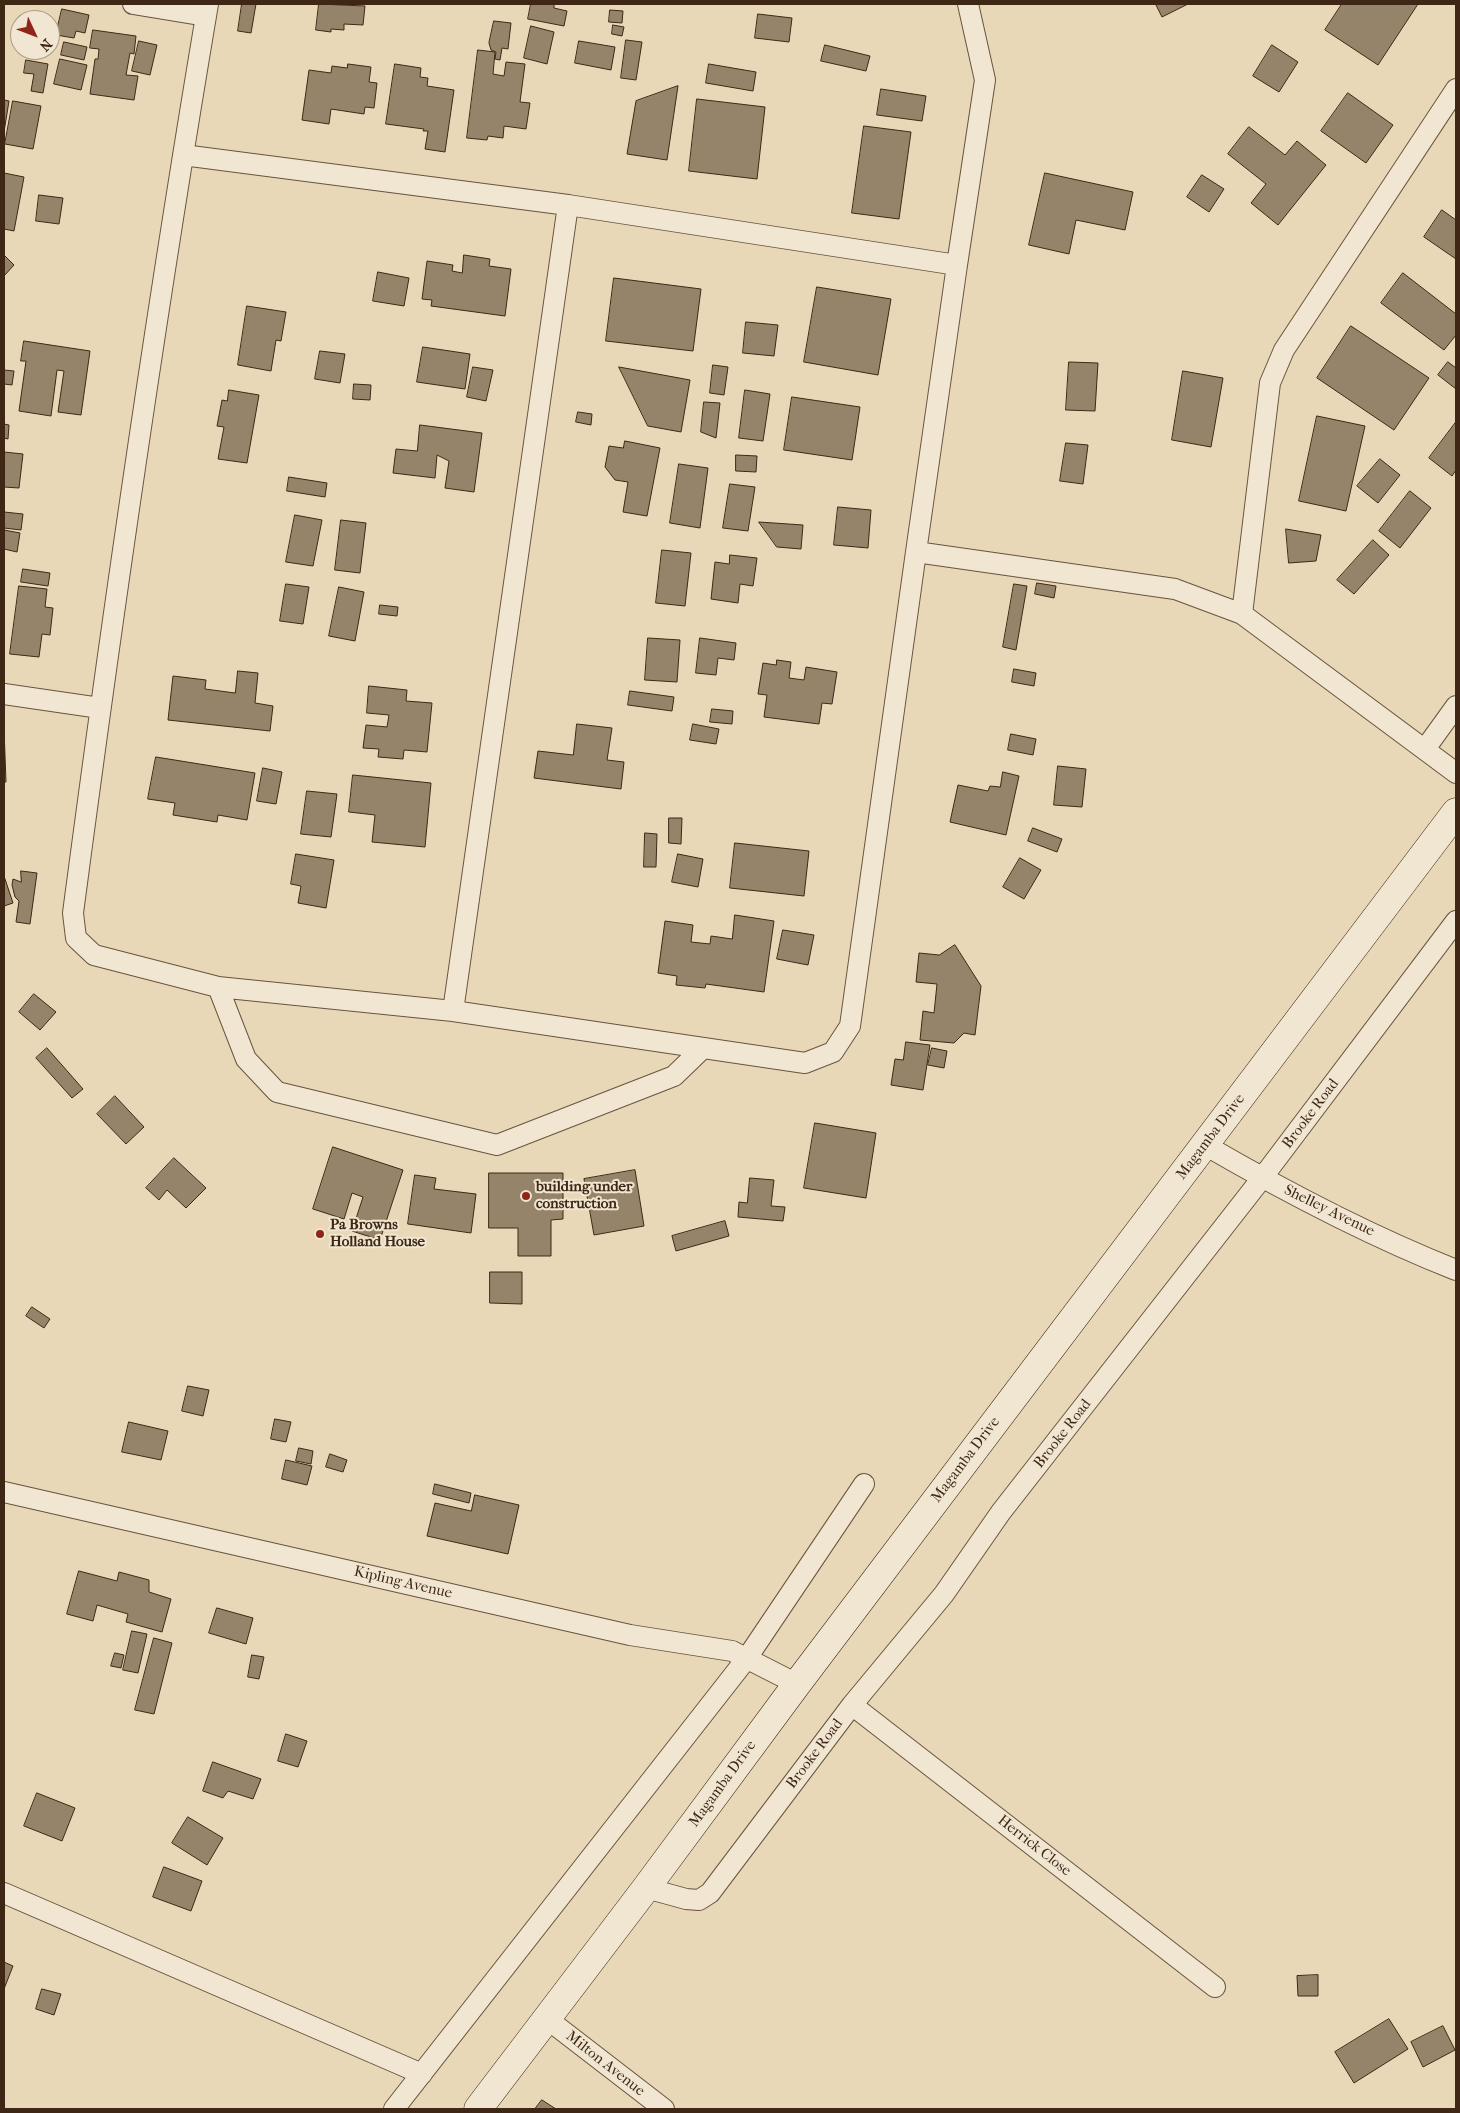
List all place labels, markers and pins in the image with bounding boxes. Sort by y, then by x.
place label: building under construction [536,1178,632,1213]
marker: building under construction [520,1190,532,1202]
place label: Pa Browns Holland House [330,1216,425,1251]
marker: Pa Browns Holland House [314,1228,326,1240]

